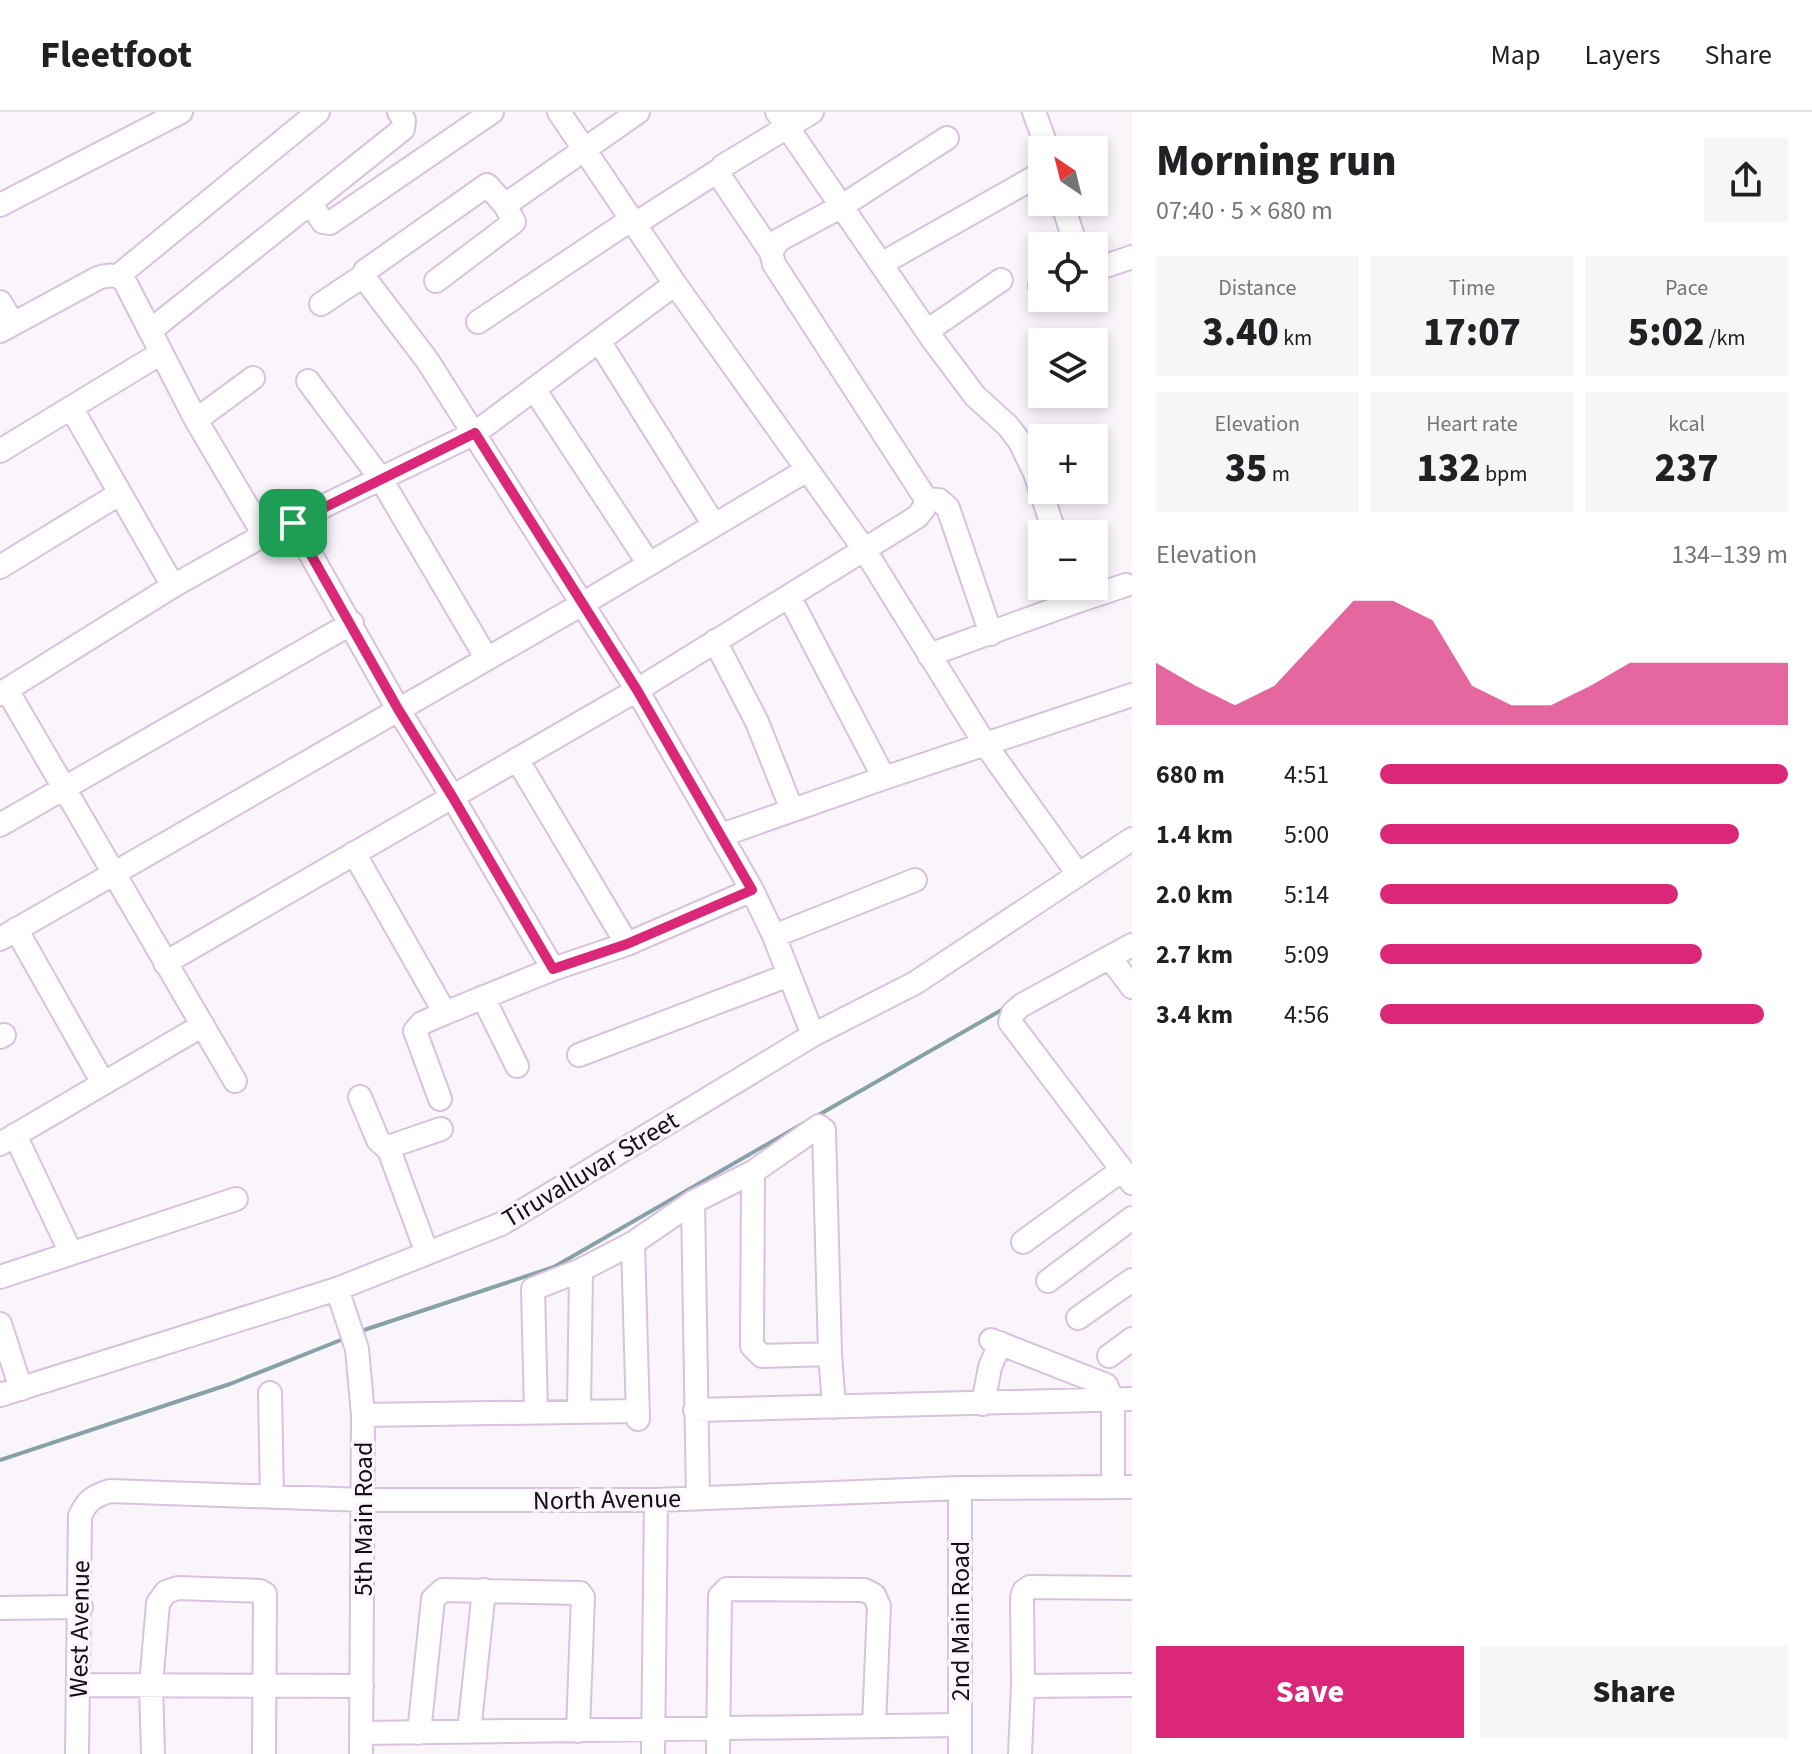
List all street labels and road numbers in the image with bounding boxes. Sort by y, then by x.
street label: Tiruvalluvar Street [495,1102,686,1237]
street label: 5th Main Road [345,1442,382,1596]
street label: North Avenue [533,1480,681,1519]
street label: 2nd Main Road [942,1541,979,1701]
street label: West Avenue [60,1560,99,1698]

